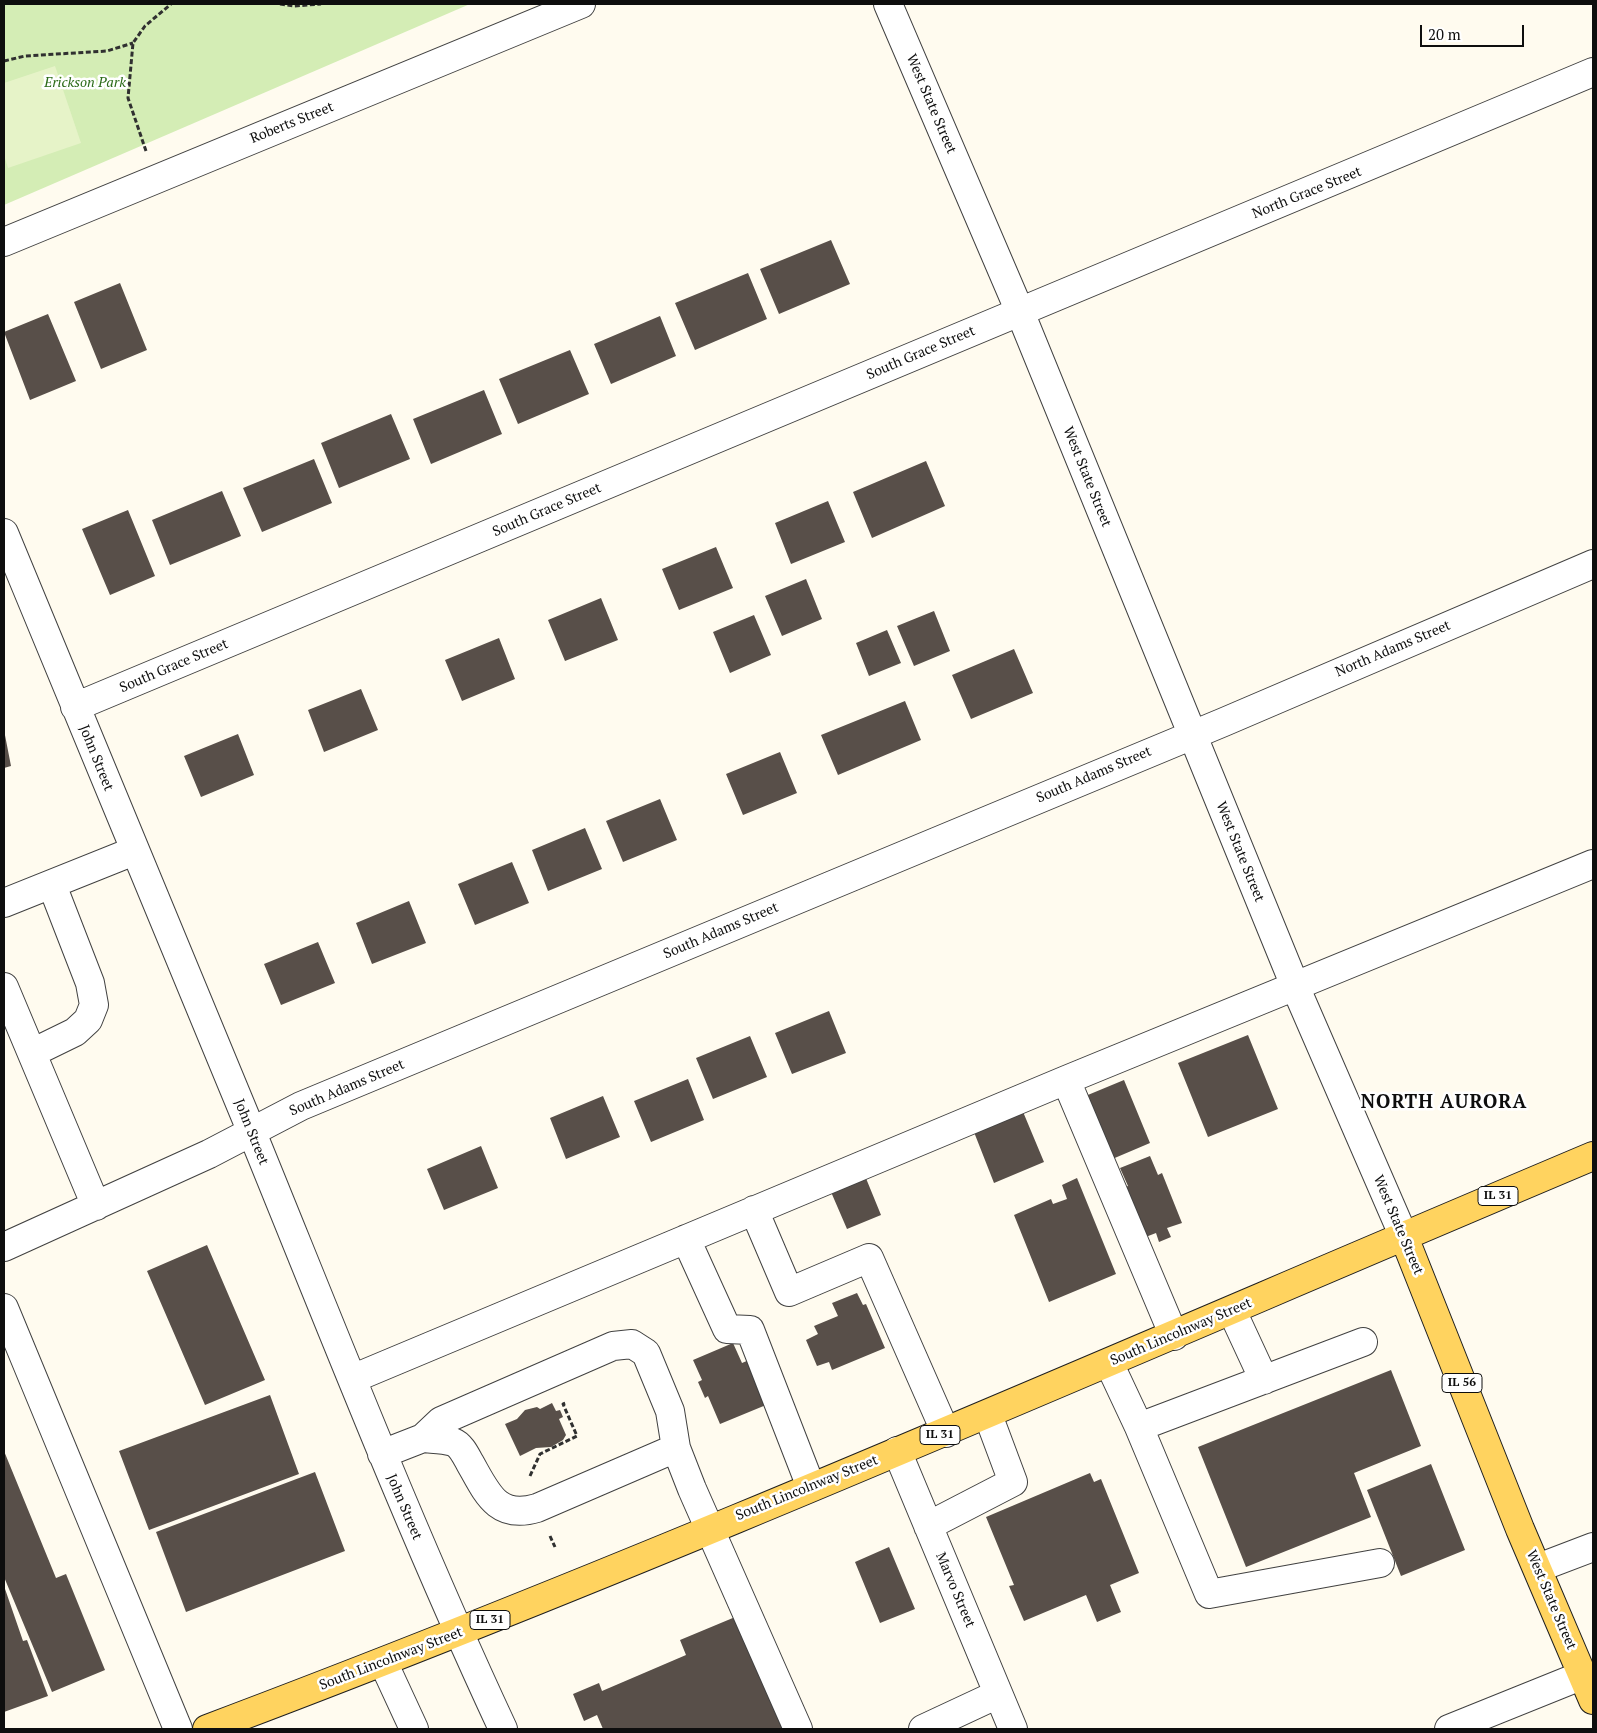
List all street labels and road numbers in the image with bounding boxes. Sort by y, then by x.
street label: West State Street [902,52,960,156]
street label: Roberts Street [248,99,336,147]
street label: North Grace Street [1250,163,1364,223]
street label: South Grace Street [864,323,978,383]
street label: West State Street [1059,424,1115,530]
street label: South Grace Street [490,480,604,540]
street label: North Adams Street [1333,617,1453,681]
street label: South Grace Street [117,636,231,696]
street label: John Street [75,722,117,794]
street label: South Adams Street [1034,743,1154,807]
street label: West State Street [1212,799,1268,905]
street label: South Adams Street [661,899,781,963]
street label: South Adams Street [287,1056,407,1120]
street label: John Street [230,1096,272,1168]
street label: West State Street [1369,1173,1427,1277]
road number: IL 31 [1478,1186,1518,1206]
street label: South Lincolnway Street [1108,1295,1254,1369]
road number: IL 56 [1442,1374,1482,1392]
road number: IL 31 [920,1426,960,1444]
street label: South Lincolnway Street [733,1452,881,1524]
street label: John Street [383,1472,425,1542]
street label: West State Street [1522,1548,1580,1652]
street label: Marvo Street [932,1550,978,1630]
road number: IL 31 [470,1610,510,1630]
street label: South Lincolnway Street [317,1624,465,1694]

